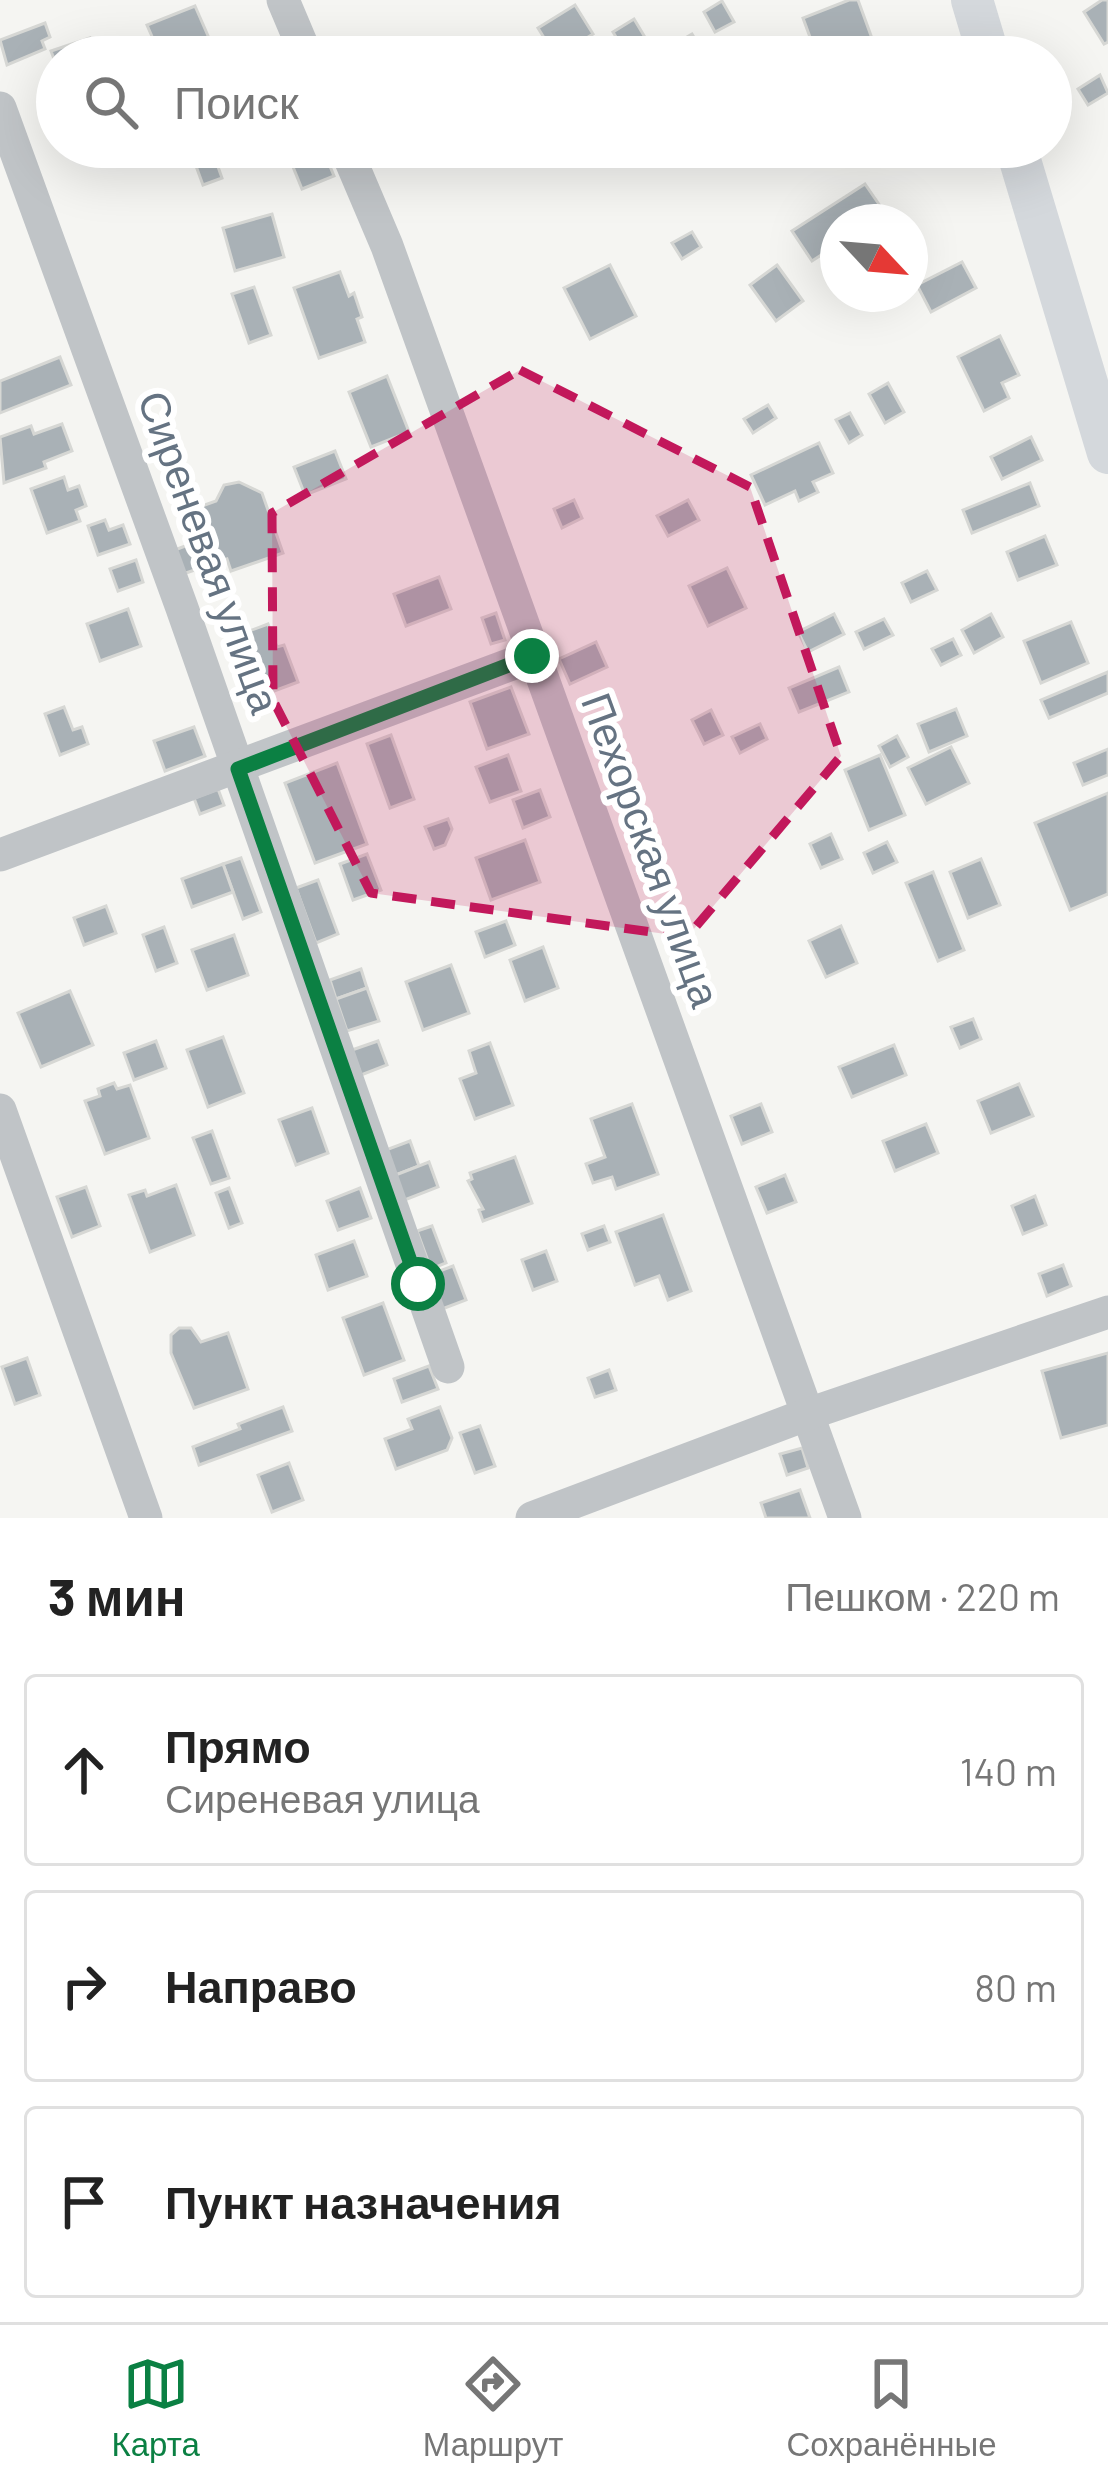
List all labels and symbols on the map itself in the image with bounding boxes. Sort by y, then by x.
north arrow [820,204,928,312]
street label: Сиреневая улица [128,384,293,720]
route end [505,629,559,683]
street label: Пехорская улица [572,686,733,1014]
route start [391,1257,445,1311]

